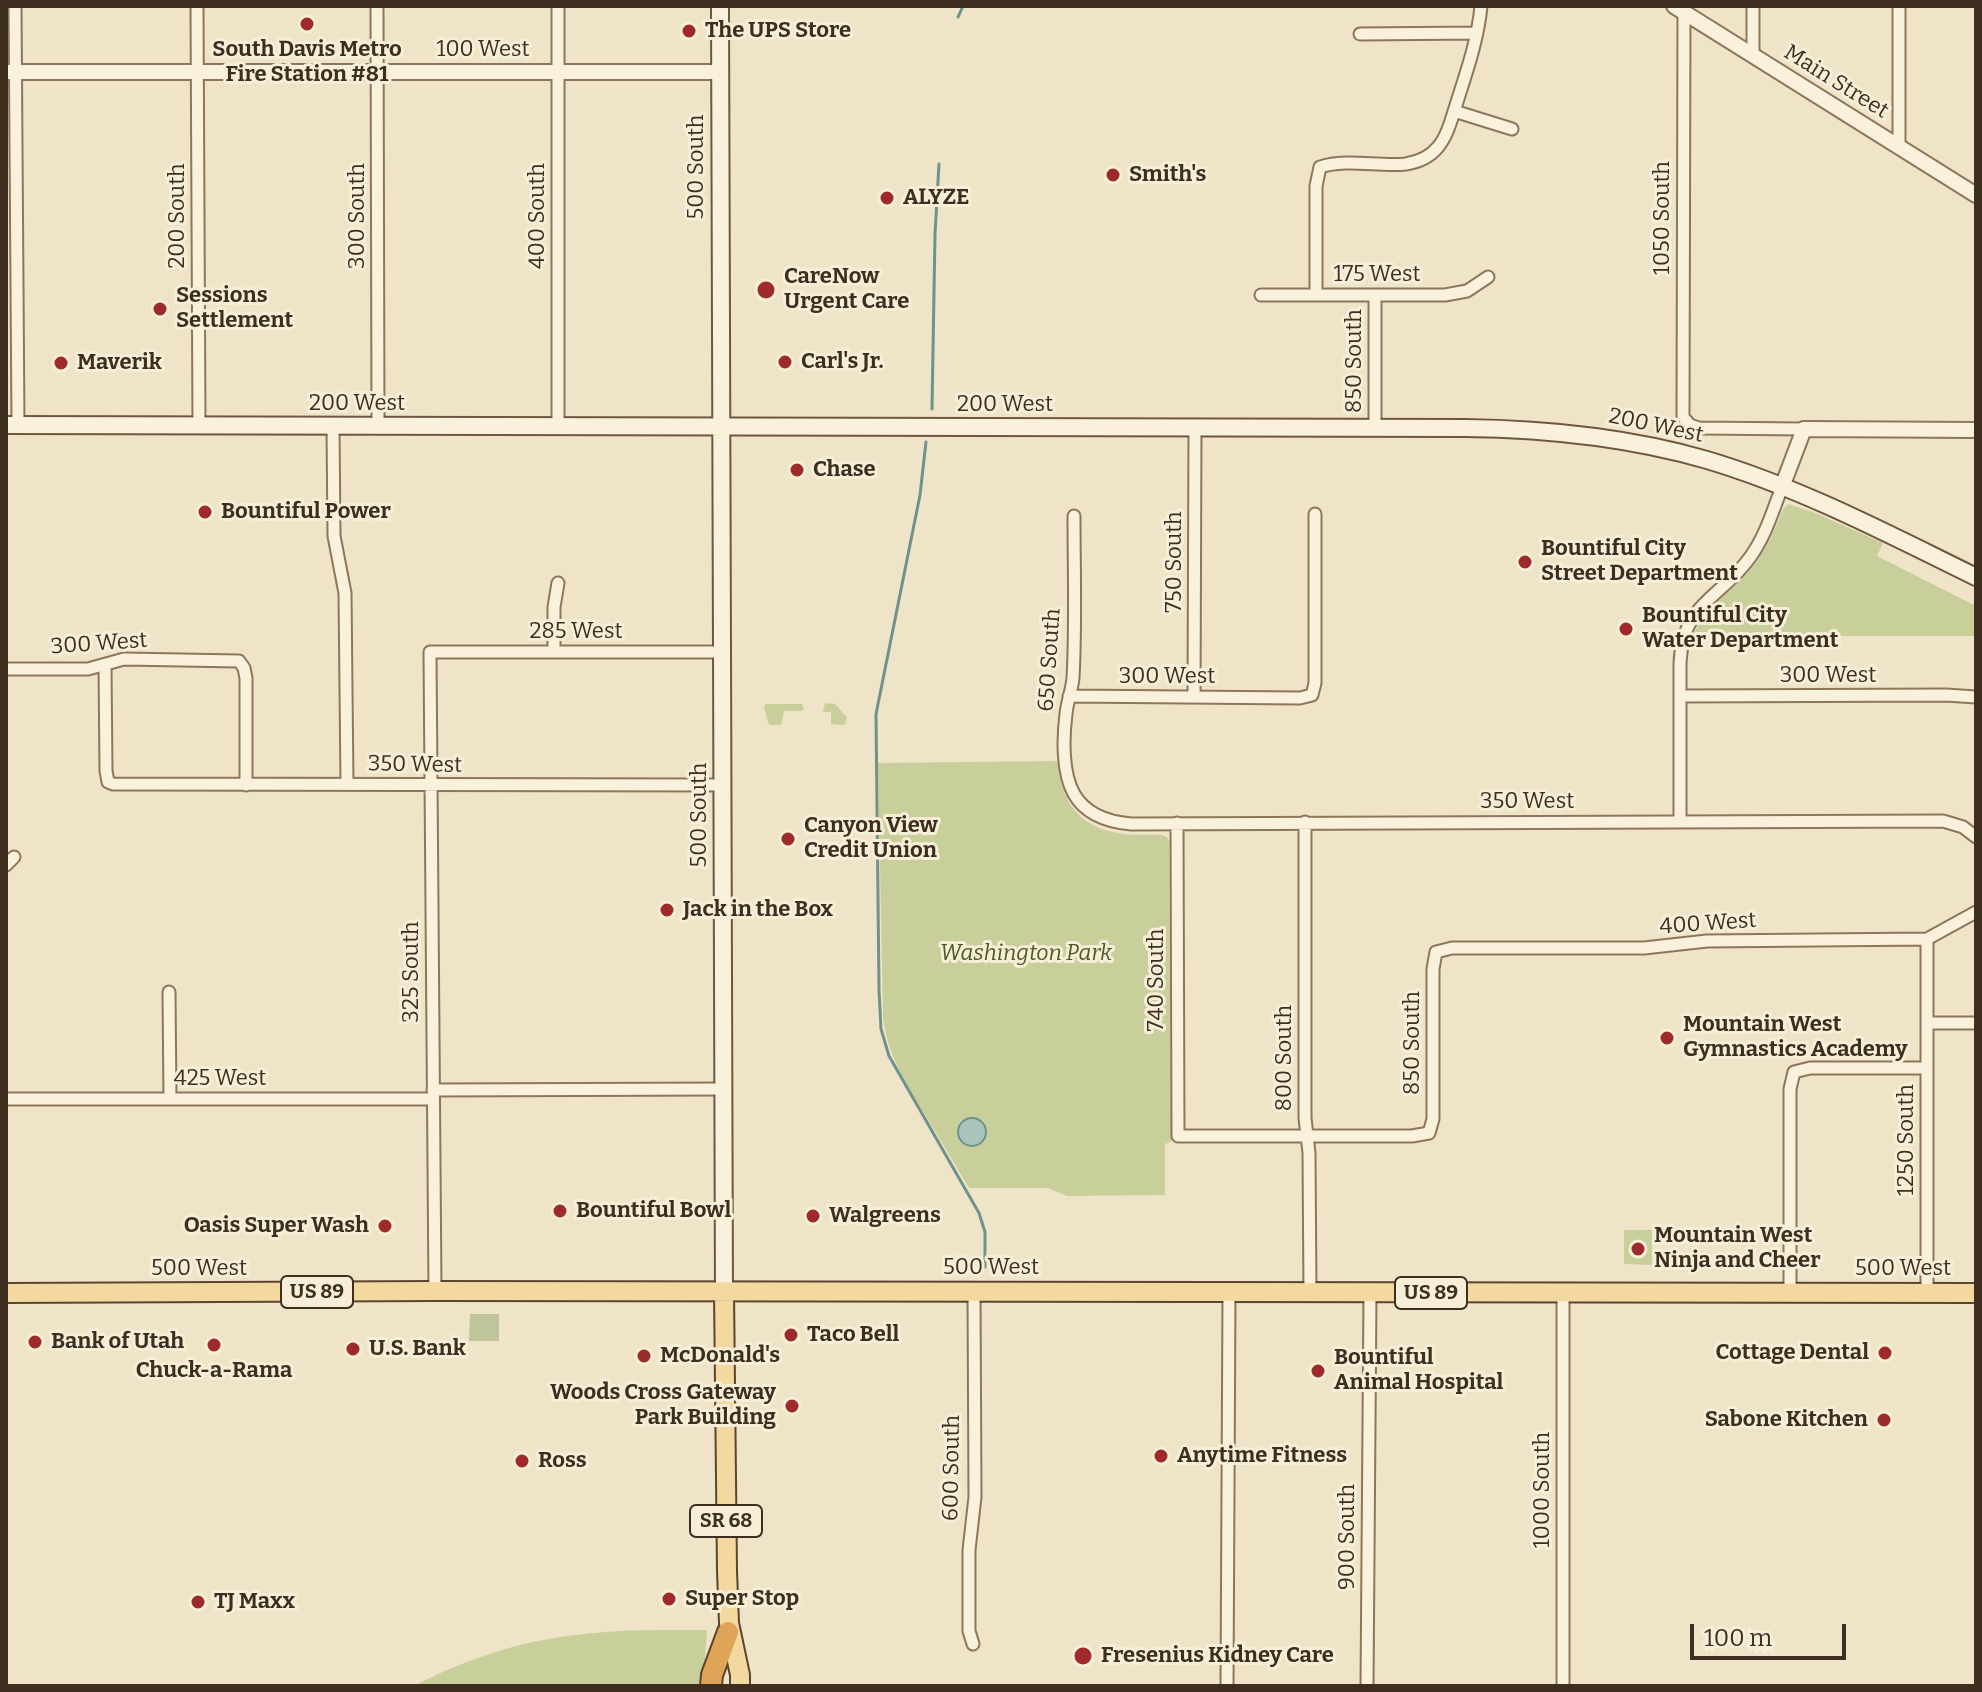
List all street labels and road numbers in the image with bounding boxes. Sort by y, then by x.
street label: 100 West [437,37,529,63]
street label: Main Street [1779,39,1893,125]
street label: 500 South [684,115,710,219]
street label: 1050 South [1650,161,1676,275]
street label: 200 South [165,163,191,269]
street label: 300 South [345,163,371,269]
street label: 400 South [525,163,551,269]
street label: 175 West [1334,262,1420,288]
street label: 850 South [1342,309,1368,413]
street label: 200 West [309,391,405,417]
street label: 200 West [957,392,1053,418]
street label: 200 West [1606,403,1706,449]
street label: 750 South [1162,511,1188,613]
street label: 650 South [1033,608,1067,712]
street label: 285 West [530,619,622,645]
street label: 300 West [50,627,148,661]
street label: 300 West [1780,663,1876,689]
street label: 300 West [1119,664,1215,690]
street label: 350 West [368,751,462,779]
street label: 500 South [687,763,713,867]
street label: 350 West [1480,789,1574,815]
street label: 400 West [1659,907,1757,941]
street label: 325 South [399,921,425,1023]
street label: 740 South [1144,929,1170,1031]
street label: 850 South [1400,991,1426,1095]
street label: 800 South [1272,1005,1298,1111]
street label: 425 West [174,1066,266,1092]
street label: 1250 South [1894,1084,1920,1196]
street label: 500 West [943,1255,1039,1281]
street label: 500 West [151,1256,247,1282]
street label: 500 West [1855,1256,1951,1282]
road number: US 89 [281,1276,353,1308]
road number: US 89 [1395,1277,1467,1309]
street label: 600 South [938,1415,966,1521]
street label: 1000 South [1530,1432,1556,1548]
street label: 900 South [1335,1484,1361,1590]
road number: SR 68 [690,1505,762,1537]

